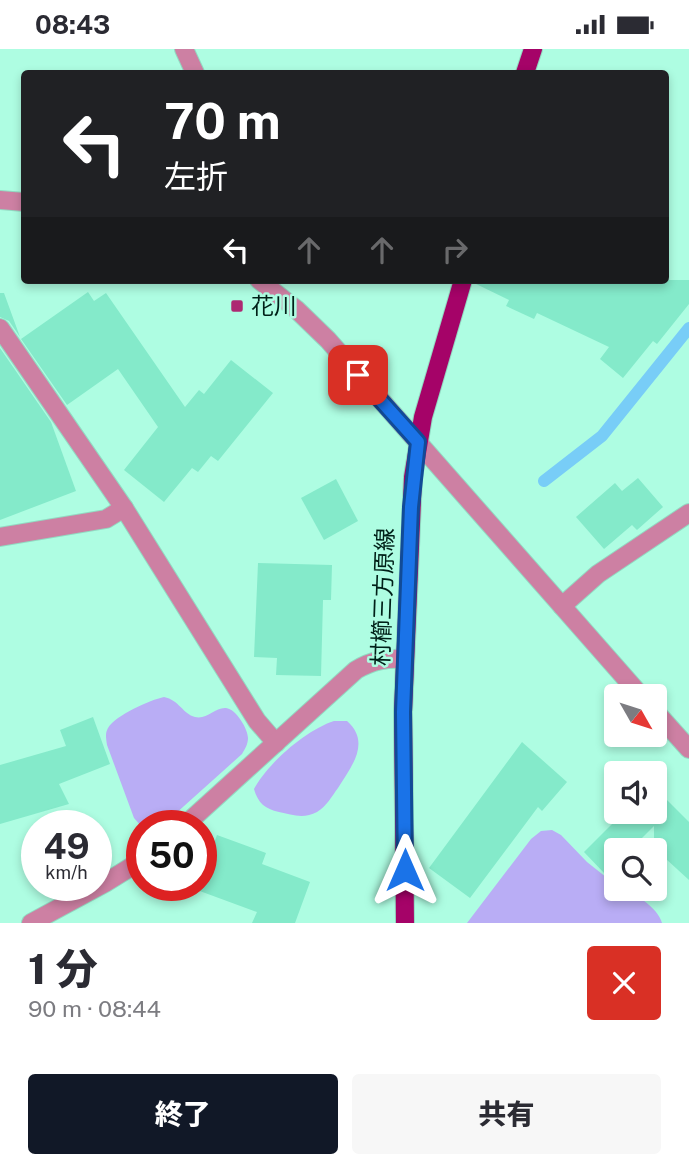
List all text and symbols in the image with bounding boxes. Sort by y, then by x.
text: 08:43 [35,9,110,40]
text: 70 m [164,92,281,150]
icon: left [49,98,140,189]
text: 左折 [164,158,228,195]
icon: left [217,231,255,269]
icon: ahead [290,231,328,269]
icon: ahead [363,231,401,269]
icon: right [436,231,474,269]
place label: 花川 [251,292,297,319]
marker: 花川 [229,298,245,314]
pin [328,345,388,405]
icon: arrive [339,356,377,394]
street label: 村櫛三方原線 [367,528,398,666]
north arrow [604,684,667,747]
map controls [604,684,667,901]
button: sound [604,761,667,824]
speed limit sign: 50 [126,810,217,901]
text: 49 [43,826,90,867]
position arrow [368,833,442,907]
button: search [604,838,667,901]
text: km/h [45,862,88,883]
text: 1 分 [28,944,98,993]
button: close [587,946,661,1020]
text: 90 m · 08:44 [28,995,161,1022]
button: 終了 [28,1074,338,1154]
button: 共有 [352,1074,661,1154]

